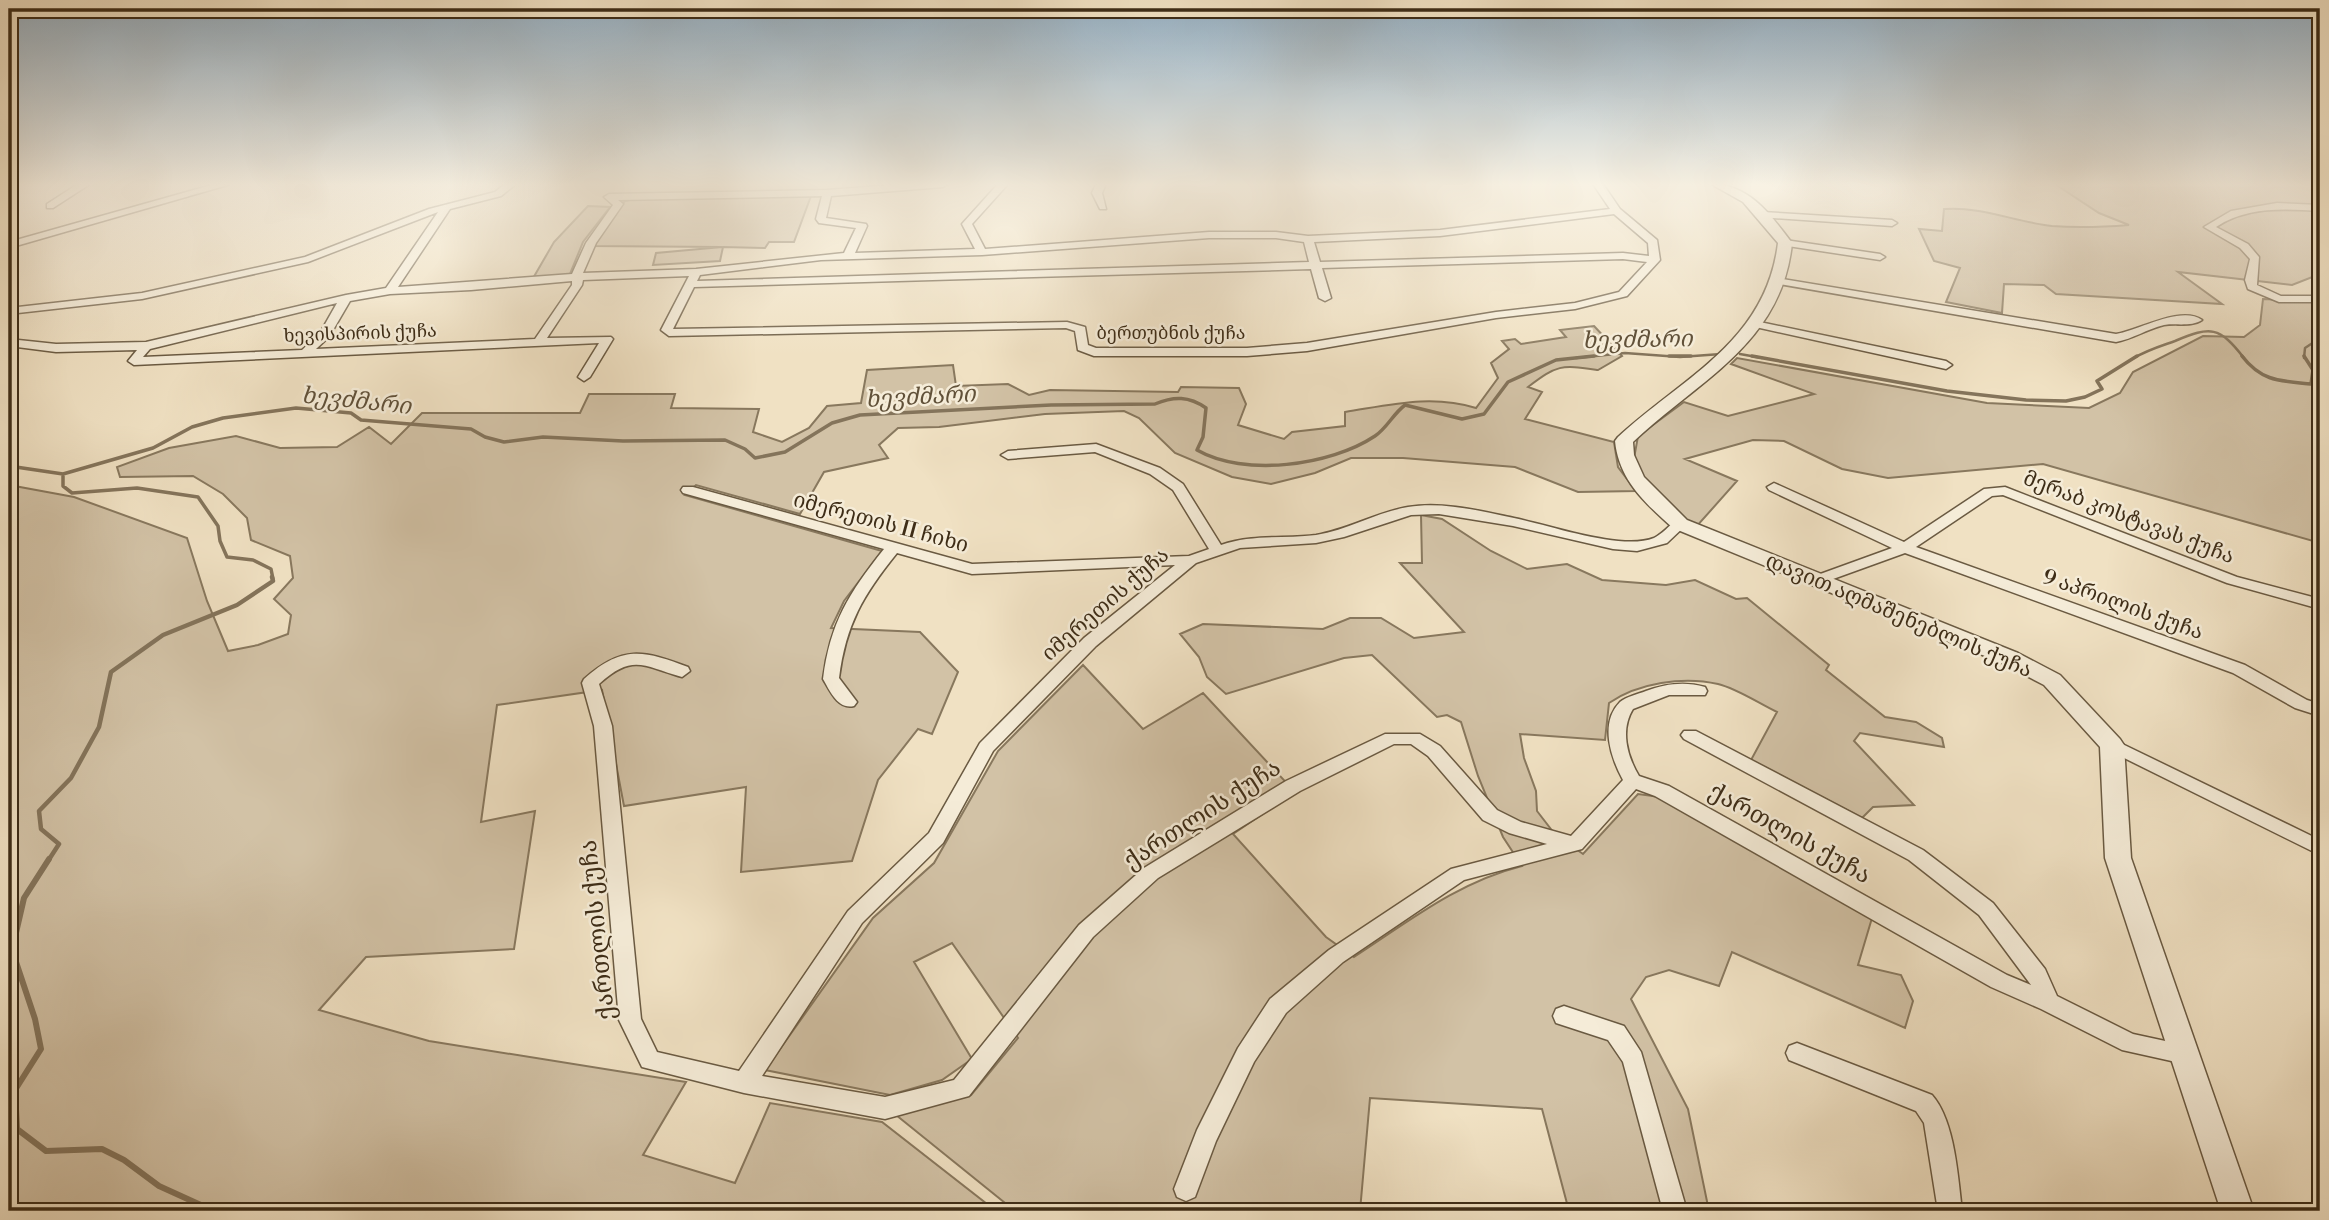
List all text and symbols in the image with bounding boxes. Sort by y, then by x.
street label: ხევისპირის ქუჩა [283,319,437,348]
street label: ბერთუბნის ქუჩა [1097,322,1245,345]
water label: ხევძმარი [1581,325,1695,355]
water label: ხევძმარი [864,380,978,414]
water label: ხევძმარი [299,381,414,421]
street label: მერაბ კოსტავას ქუჩა [2019,466,2238,570]
street label: იმერეთის II ჩიხი [790,487,971,559]
street label: იმერეთის ქუჩა [1037,542,1175,667]
street label: დავით აღმაშენებლის ქუჩა [1761,548,2036,684]
street label: 9 აპრილის ქუჩა [2039,564,2207,646]
street label: ქართლის ქუჩა [1118,753,1287,877]
street label: ქართლის ქუჩა [1703,777,1876,891]
street label: ქართლის ქუჩა [574,838,622,1022]

